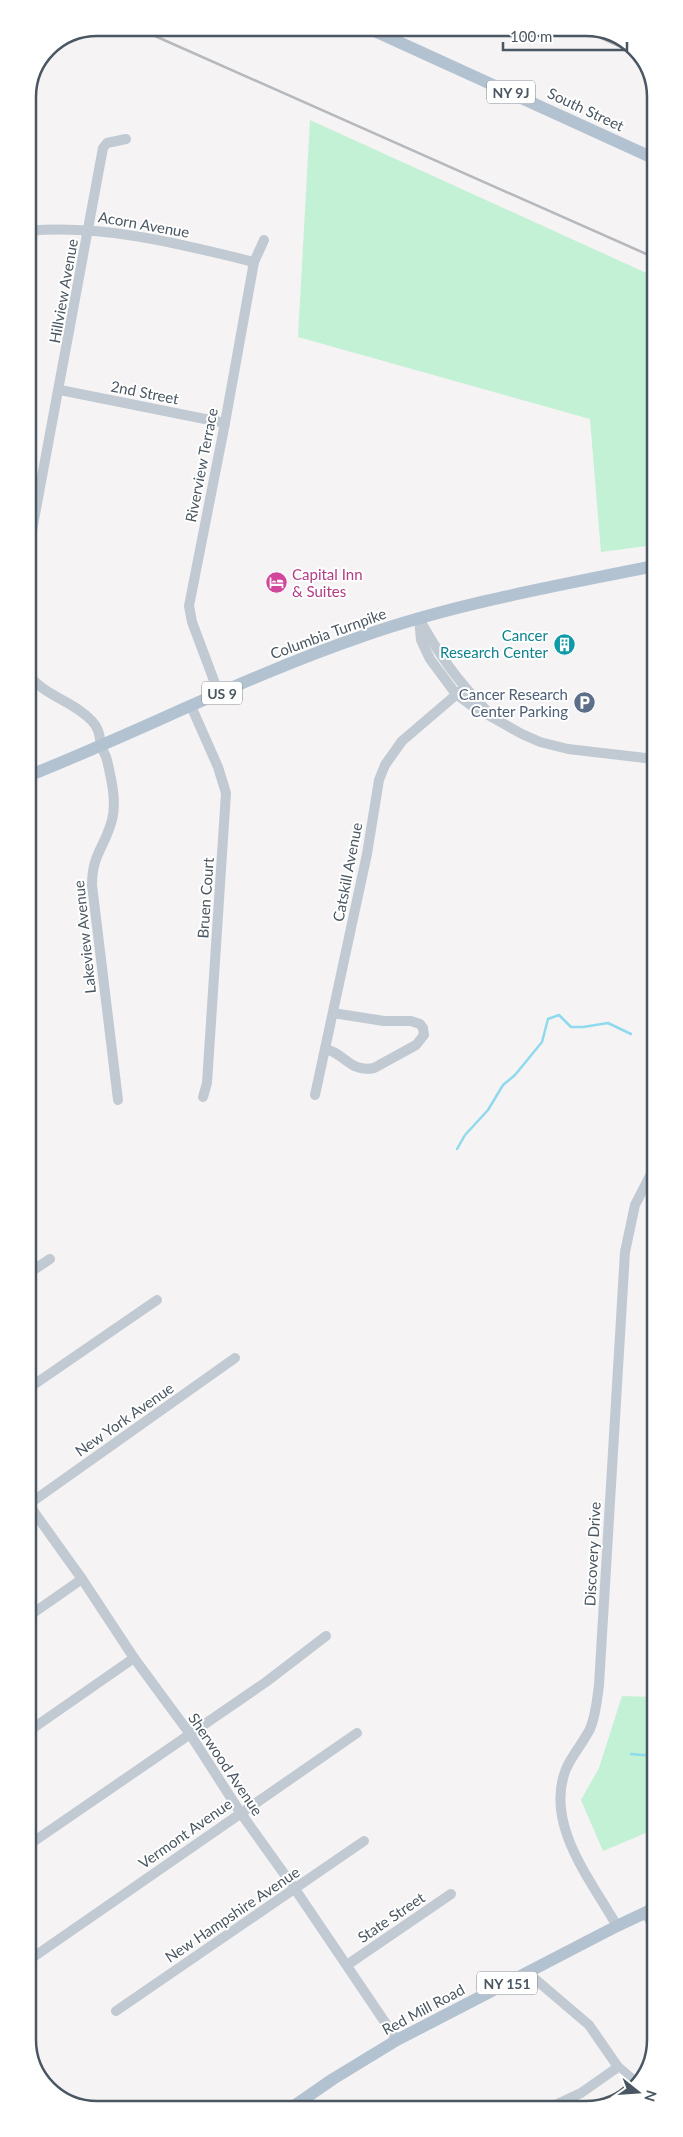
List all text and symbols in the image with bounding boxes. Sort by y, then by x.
scale bar [503,20,627,52]
text: 100 m [510,27,552,45]
road number: NY 9J [487,80,535,104]
street label: South Street [545,84,628,135]
street label: Acorn Avenue [97,207,191,241]
street label: Hillview Avenue [45,237,81,345]
street label: 2nd Street [110,377,181,408]
street label: Riverview Terrace [181,406,221,524]
place label: Capital Inn & Suites [292,565,363,600]
hotel icon: Capital Inn & Suites [264,571,288,595]
street label: Columbia Turnpike [268,604,389,662]
place label: Cancer Research Center [440,626,549,661]
building icon: Cancer Research Center [552,632,576,656]
road number: US 9 [202,681,242,704]
place label: Cancer Research Center Parking [459,685,568,720]
parking icon: Cancer Research Center Parking [572,691,596,715]
street label: Catskill Avenue [329,821,365,923]
street label: Bruen Court [193,856,217,939]
street label: Lakeview Avenue [69,879,99,995]
street label: New York Avenue [71,1378,177,1460]
street label: Discovery Drive [580,1501,604,1607]
street label: Sherwood Avenue [185,1709,267,1819]
street label: Vermont Avenue [135,1794,235,1872]
street label: New Hampshire Avenue [161,1862,303,1966]
street label: State Street [354,1888,429,1946]
road number: NY 151 [477,1972,537,1995]
street label: Red Mill Road [379,1980,467,2038]
north arrow [613,2067,663,2117]
text: N [641,2088,661,2104]

